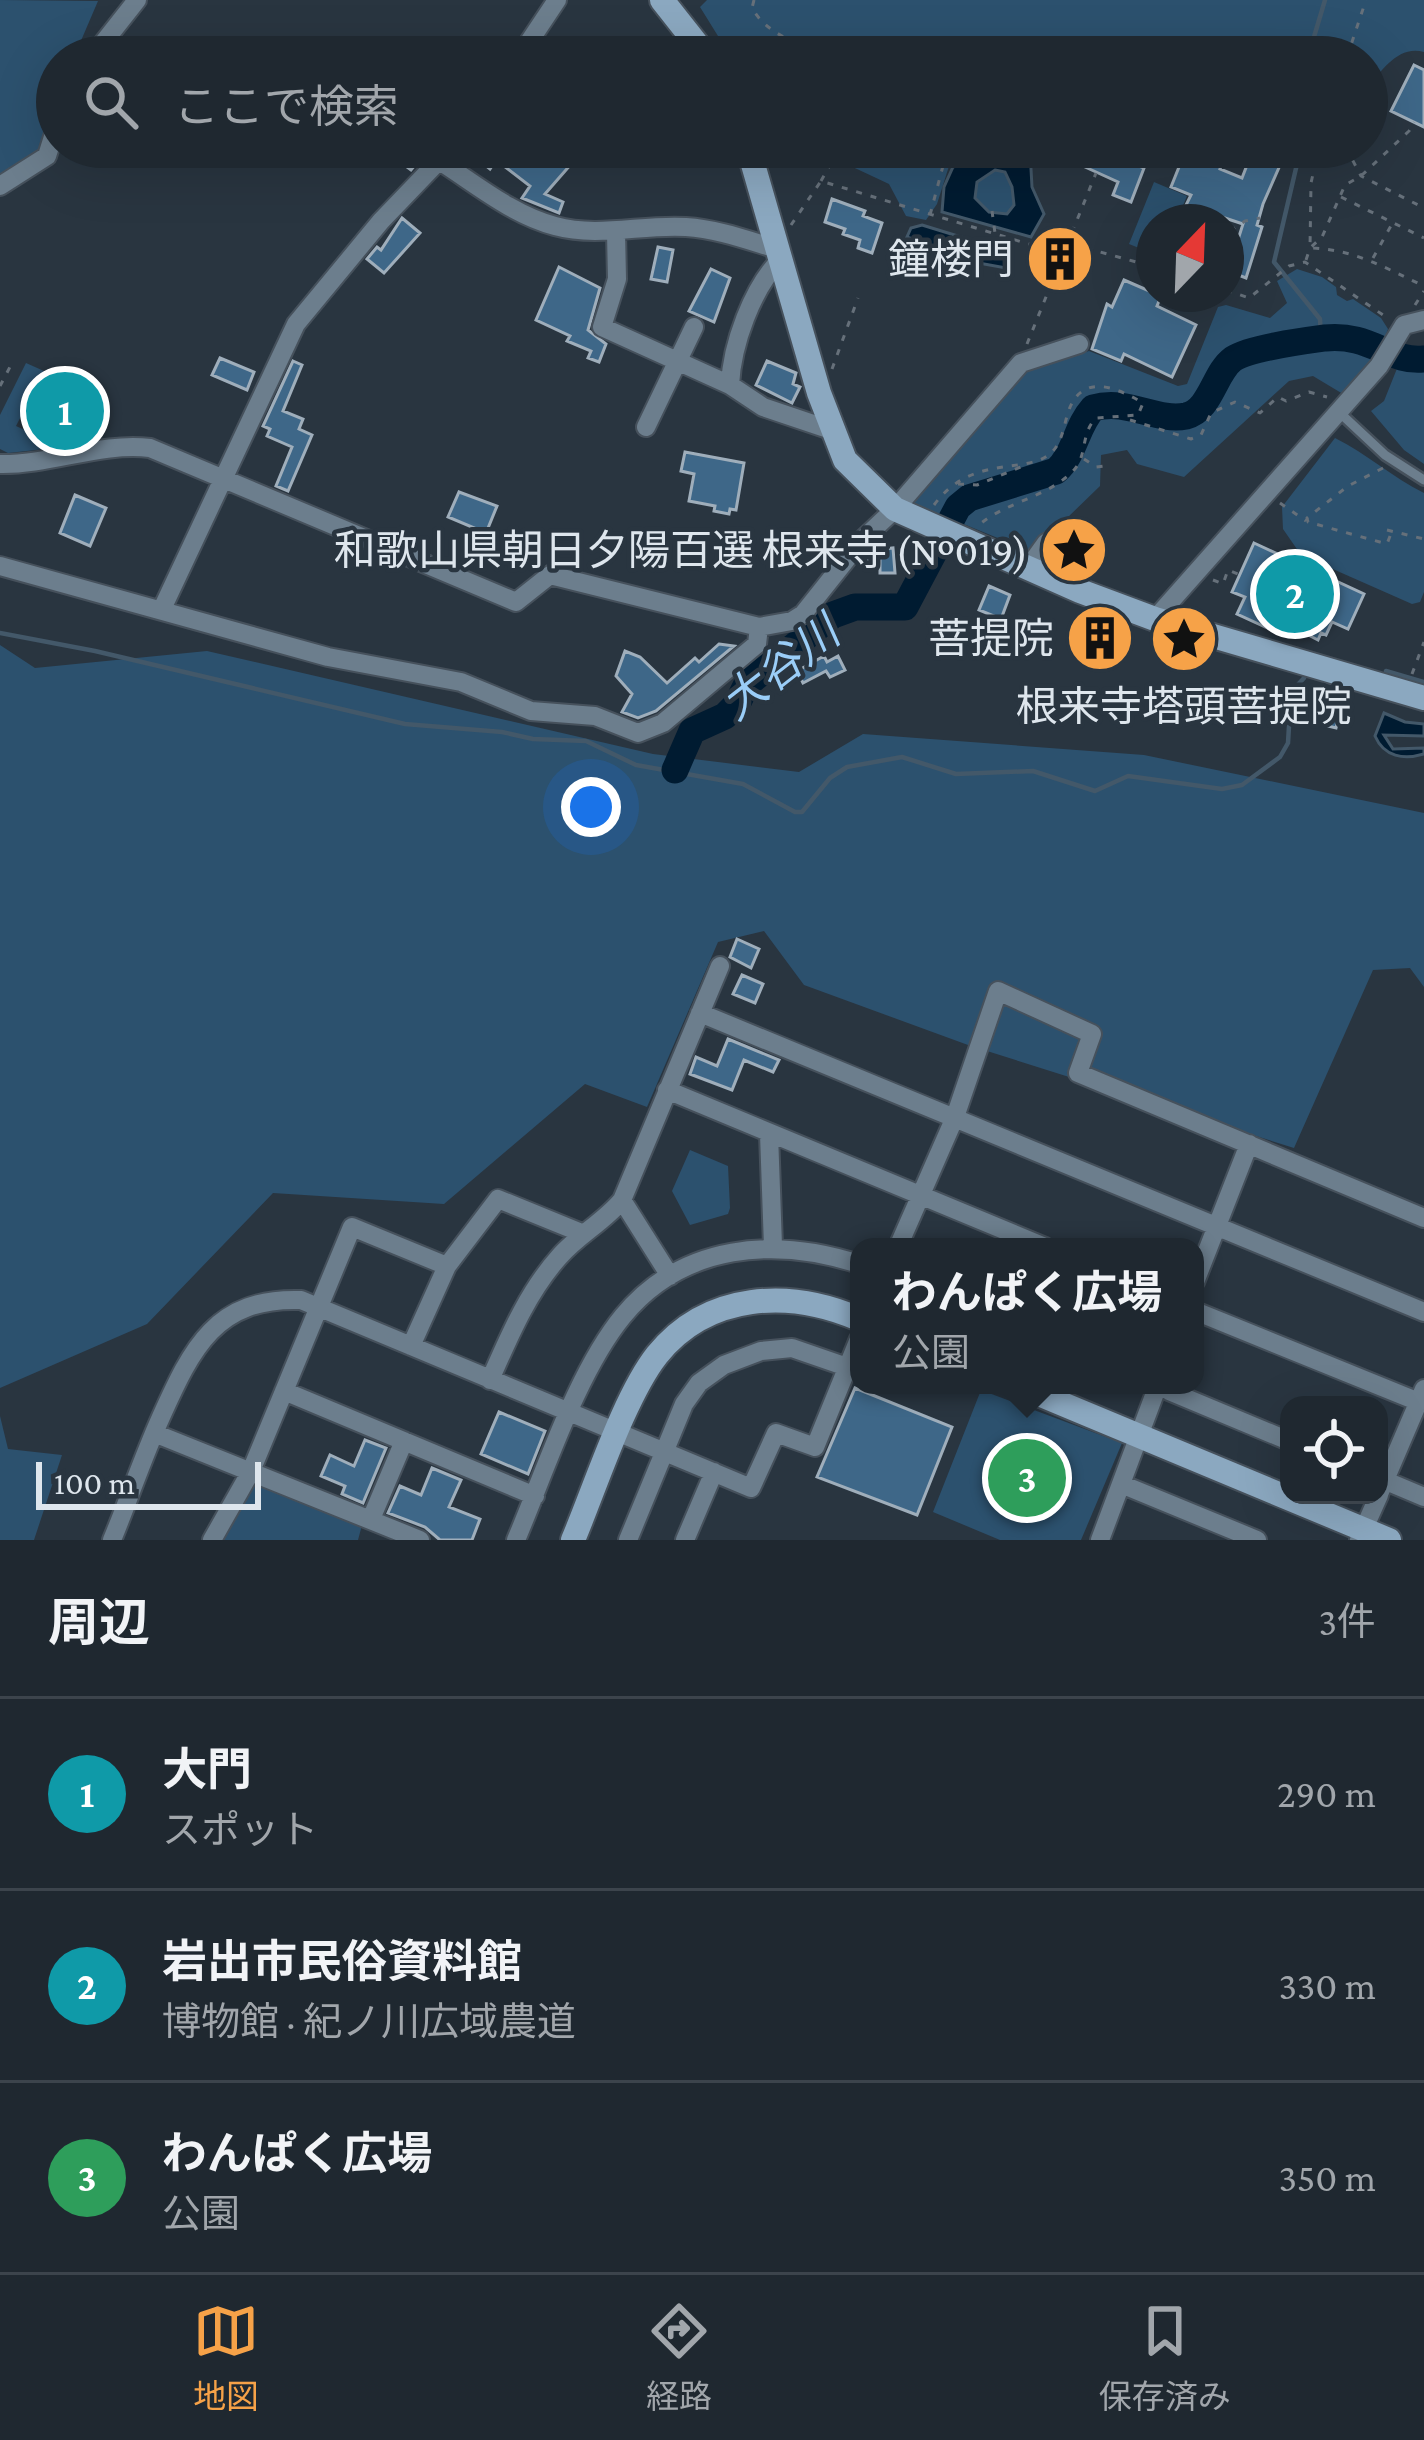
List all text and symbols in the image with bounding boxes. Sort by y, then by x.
search box [36,36,1388,168]
icon: search [78,69,144,135]
text: ここで検索 [174,82,399,132]
north arrow [1136,204,1244,312]
building icon: 鐘楼門 [1025,224,1095,294]
place label: 鐘楼門 [888,236,1014,283]
pin: 1 [26,366,104,456]
place icon: 和歌山県朝日夕陽百選 根来寺 (№019) [1039,515,1109,585]
place label: 和歌山県朝日夕陽百選 根来寺 (№019) [334,527,1028,575]
pin: 2 [1256,549,1334,639]
building icon: 菩提院 [1065,603,1135,673]
water label: 大谷川 [711,604,852,729]
place icon: 根来寺塔頭菩提院 [1149,604,1219,674]
place label: 菩提院 [928,615,1054,662]
place label: 根来寺塔頭菩提院 [1016,683,1352,730]
your location [561,777,621,837]
popup [850,1238,1204,1394]
text: わんぱく広場 [892,1268,1162,1318]
text: 公園 [892,1331,970,1374]
map controls [1280,1396,1388,1504]
button: locate [1280,1396,1388,1504]
pin: 3 [988,1433,1066,1523]
scale bar [36,1456,261,1509]
text: 100 m [54,1464,135,1501]
text: 周辺 [48,1594,150,1651]
text: 3件 [1318,1600,1376,1643]
text: 大門 [162,1745,252,1795]
text: 1 [80,1772,94,1815]
text: 290 m [1277,1772,1376,1815]
text: スポット [162,1808,318,1851]
text: 岩出市民俗資料館 [162,1937,522,1987]
text: 2 [77,1964,97,2007]
text: 330 m [1278,1964,1376,2007]
text: 博物館 · 紀ノ川広域農道 [162,2000,576,2043]
text: わんぱく広場 [162,2129,432,2179]
text: 3 [77,2156,97,2199]
text: 350 m [1278,2156,1376,2199]
text: 公園 [162,2192,240,2235]
tab: 地図 [193,2298,259,2418]
tab: 経路 [646,2298,712,2418]
tab: 保存済み [1099,2298,1231,2418]

